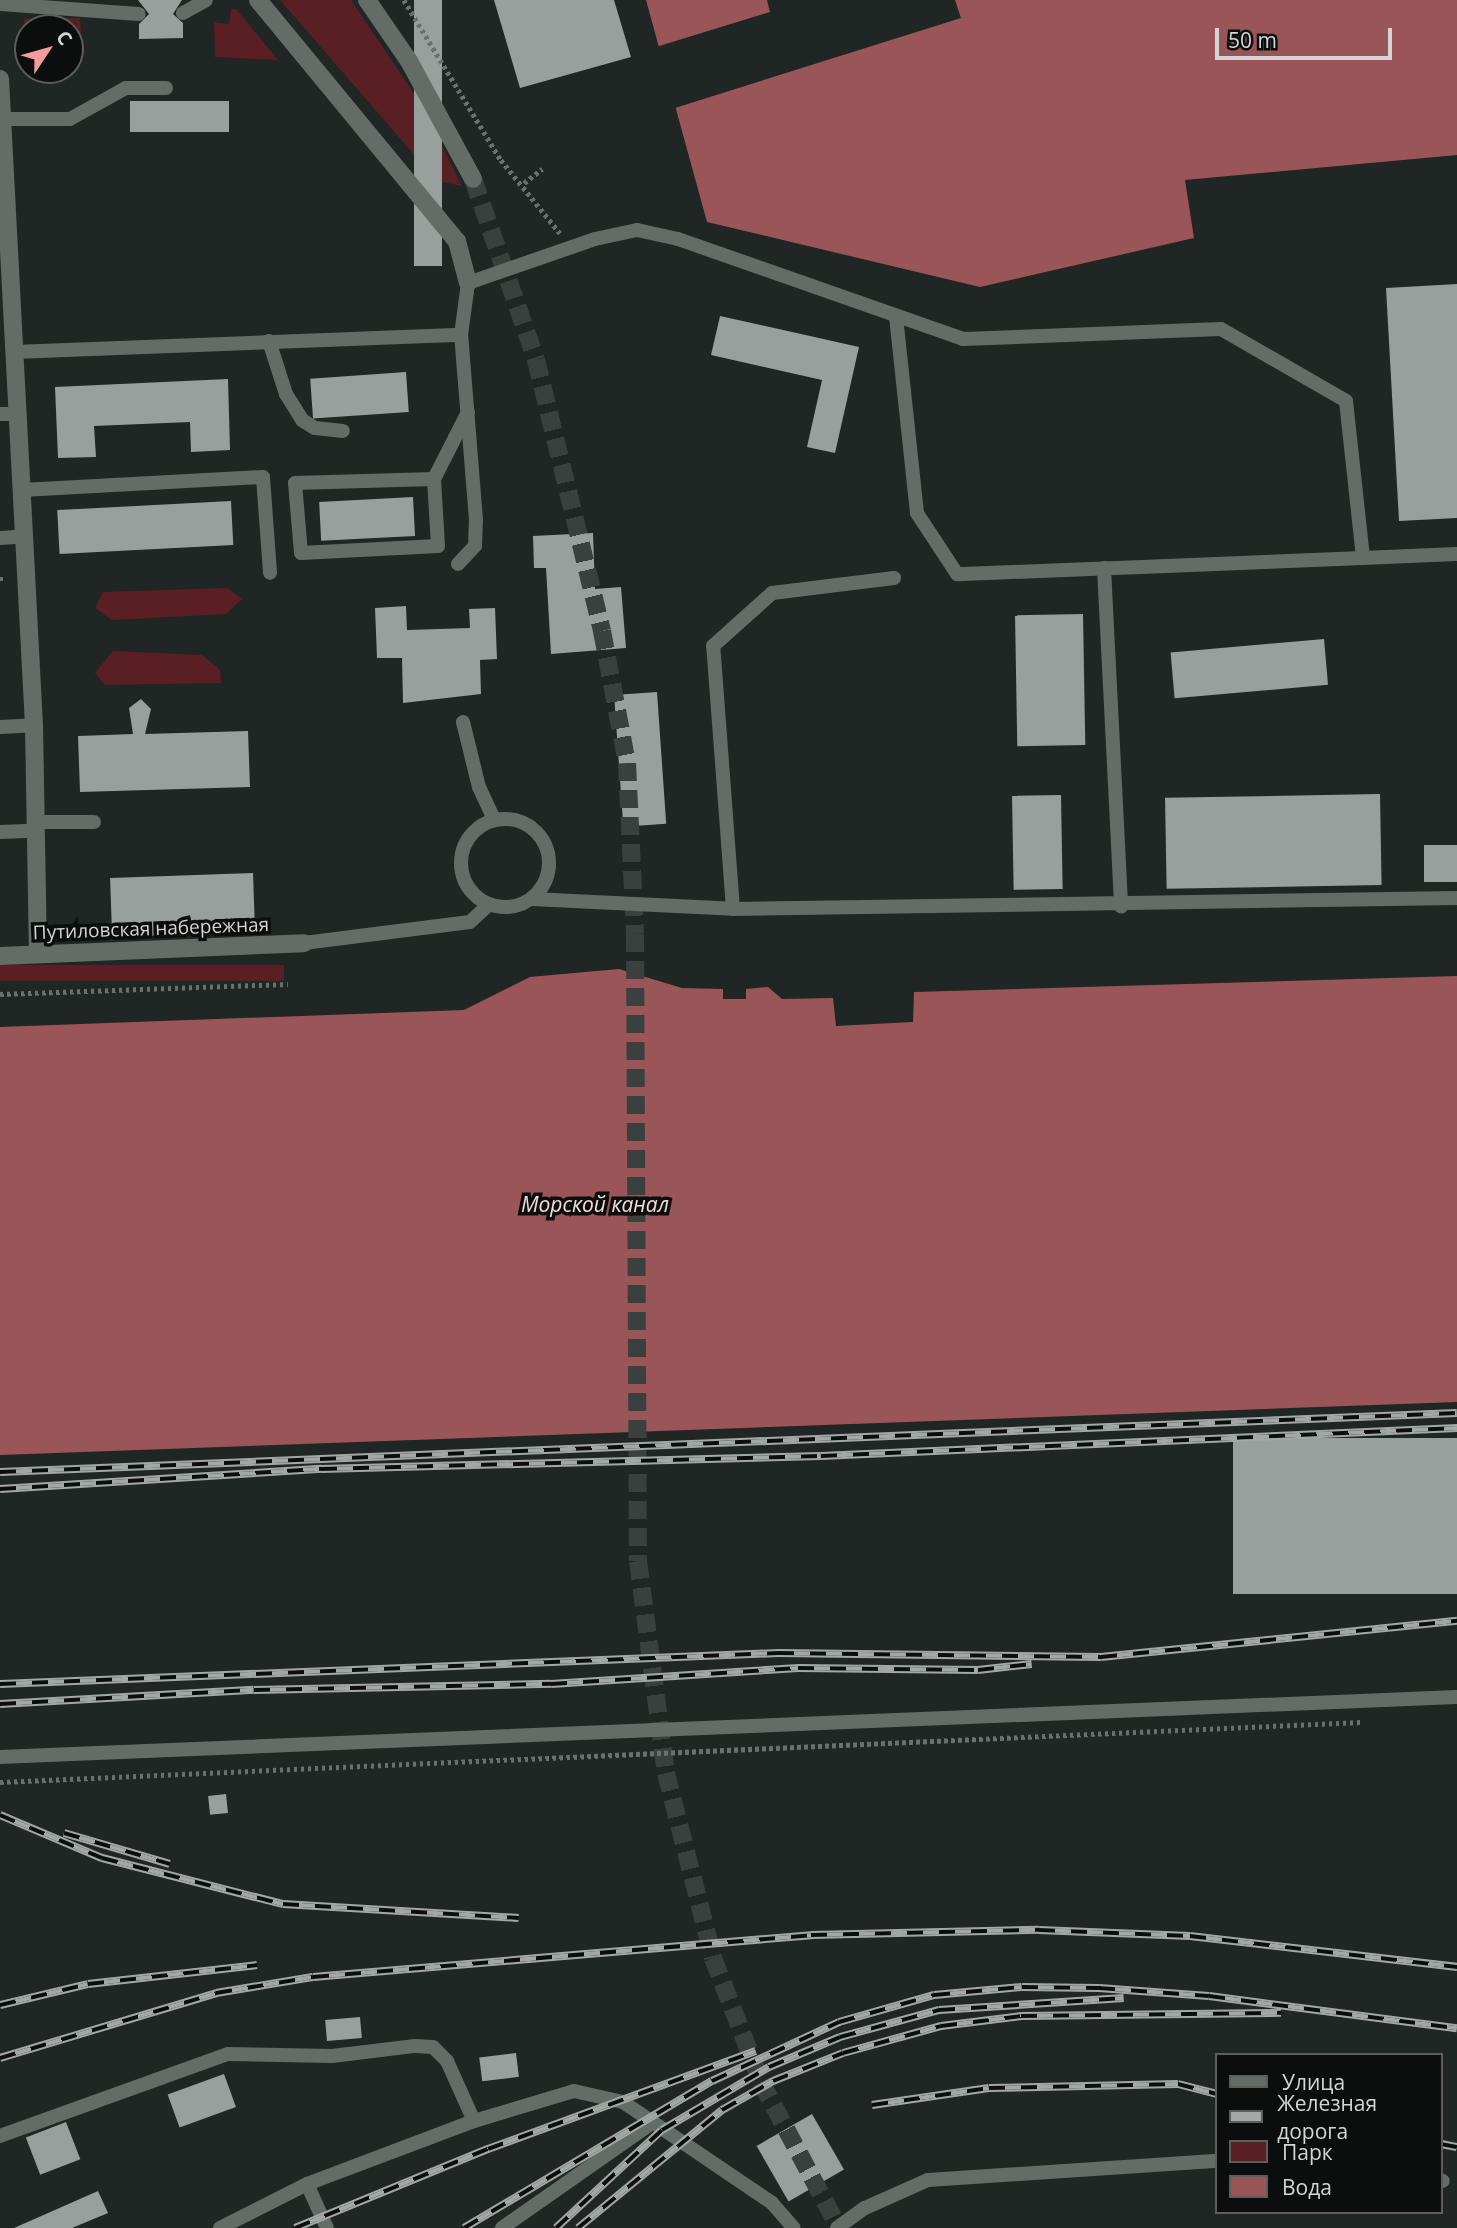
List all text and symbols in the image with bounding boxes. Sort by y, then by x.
north arrow [14,14,84,84]
scale bar [1219,14,1396,58]
text: С [50,25,78,50]
text: 50 m [1228,26,1277,54]
street label: Путиловская набережная [32,913,270,945]
water label: Морской канал [521,1191,669,1217]
legend [1216,2053,1443,2214]
text: Улица [1282,2068,1345,2096]
text: Железная дорога [1277,2089,1377,2145]
text: Парк [1282,2138,1333,2166]
text: Вода [1282,2173,1332,2201]

